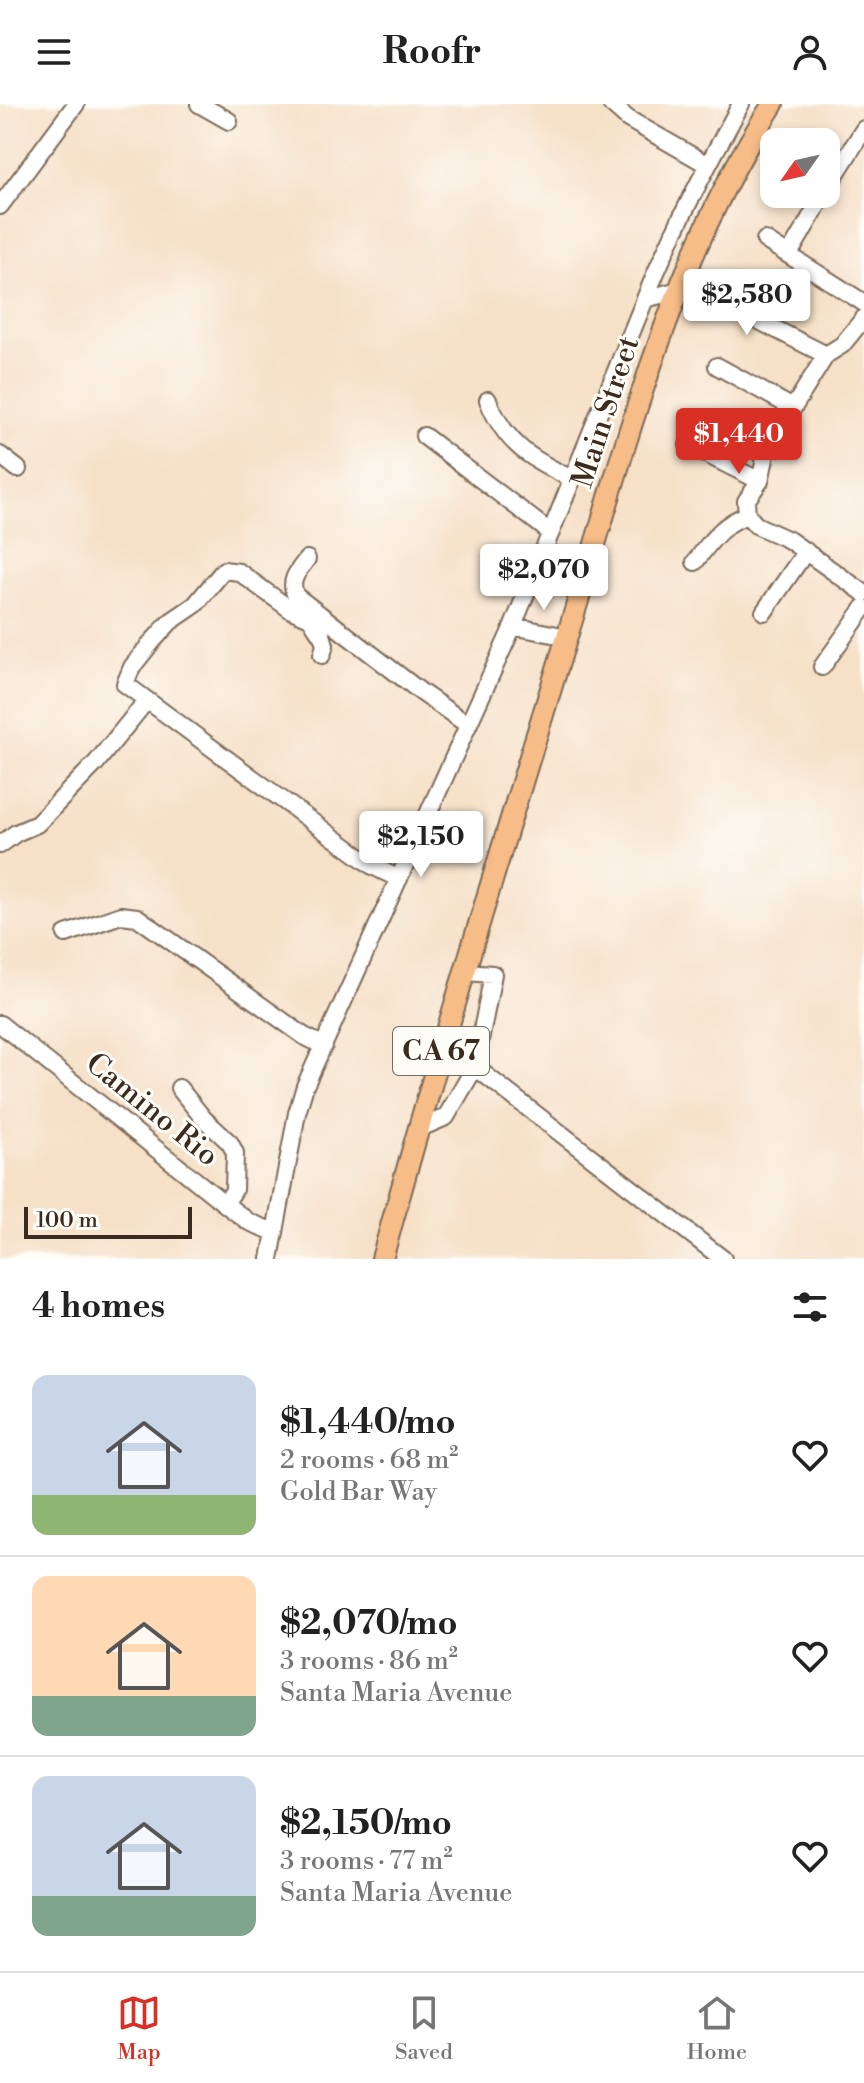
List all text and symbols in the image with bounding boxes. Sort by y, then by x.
icon: menu [32,30,76,74]
text: Roofr [383,30,481,75]
icon: person [788,30,832,74]
north arrow [760,128,840,208]
map controls [760,128,840,208]
pin: $2,580 [682,269,812,337]
text: $2,580 [701,279,793,311]
street label: Main Street [564,331,648,493]
pin: $1,440 [674,408,804,476]
text: $1,440 [694,418,784,450]
pin: $2,070 [479,544,609,612]
text: $2,070 [498,554,590,586]
pin: $2,150 [356,811,486,879]
text: $2,150 [377,821,465,853]
road number: CA 67 [393,1027,489,1075]
street label: Camino Rio [78,1045,226,1175]
scale bar [24,1203,192,1239]
text: 100 m [36,1207,98,1234]
icon: filters [788,1285,832,1329]
text: 4 homes [32,1286,165,1328]
text: $1,440/mo [280,1402,456,1444]
icon: home [96,1407,192,1503]
icon: heart [788,1433,832,1477]
text: 2 rooms · 68 m² [280,1444,458,1476]
text: Gold Bar Way [280,1476,437,1508]
text: $2,070/mo [280,1603,457,1645]
icon: home [96,1608,192,1704]
icon: heart [788,1634,832,1678]
text: 3 rooms · 86 m² [280,1645,458,1677]
text: Santa Maria Avenue [280,1677,512,1709]
text: $2,150/mo [280,1803,452,1845]
icon: home [96,1808,192,1904]
icon: heart [788,1834,832,1878]
text: 3 rooms · 77 m² [280,1845,452,1877]
text: Santa Maria Avenue [280,1877,512,1909]
tab: Map [117,1991,161,2066]
tab: Saved [395,1991,453,2066]
tab: Home [687,1991,747,2066]

